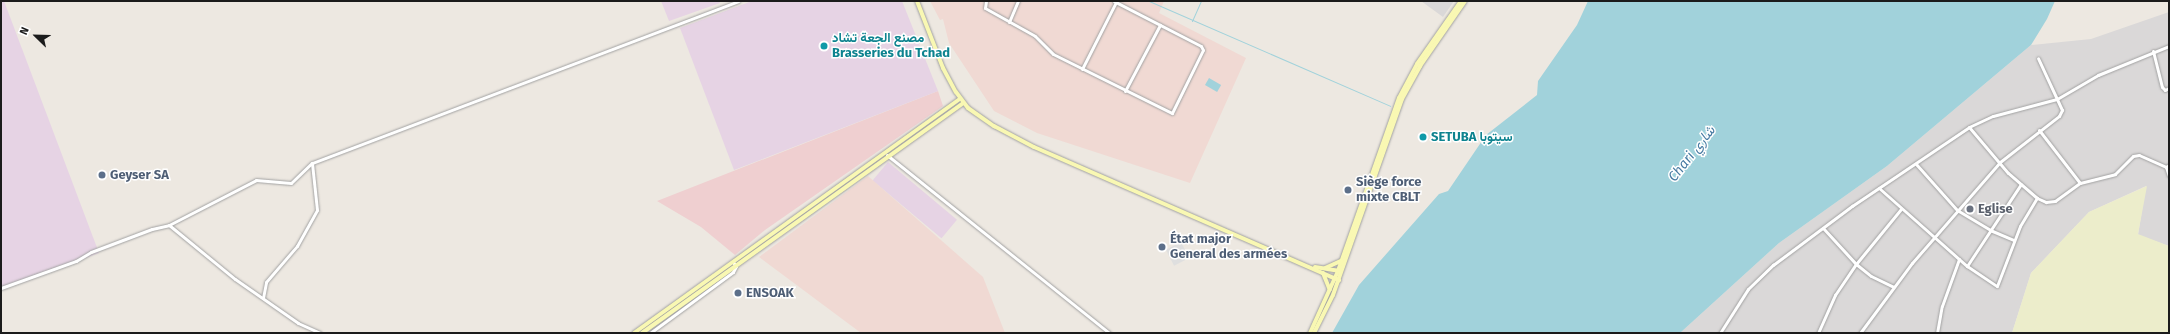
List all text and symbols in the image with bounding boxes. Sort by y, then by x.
north arrow [16,16,56,56]
text: N [17,25,32,37]
place label: مصنع الجعة تشاد Brasseries du Tchad [832,31,950,62]
marker: مصنع الجعة تشاد Brasseries du Tchad [819,41,829,51]
water label: Chari شاري [1665,123,1719,185]
place label: SETUBA سيتوبا [1431,129,1513,145]
marker: SETUBA سيتوبا [1418,132,1428,142]
place label: Geyser SA [110,167,169,183]
marker: Geyser SA [97,170,107,180]
place label: Siège force mixte CBLT [1356,175,1421,206]
marker: Siège force mixte CBLT [1343,185,1353,195]
place label: Eglise [1978,201,2013,217]
marker: Eglise [1965,204,1975,214]
place label: État major General des armées [1170,232,1287,263]
marker: État major General des armées [1157,242,1167,252]
place label: ENSOAK [746,285,794,301]
marker: ENSOAK [733,288,743,298]

